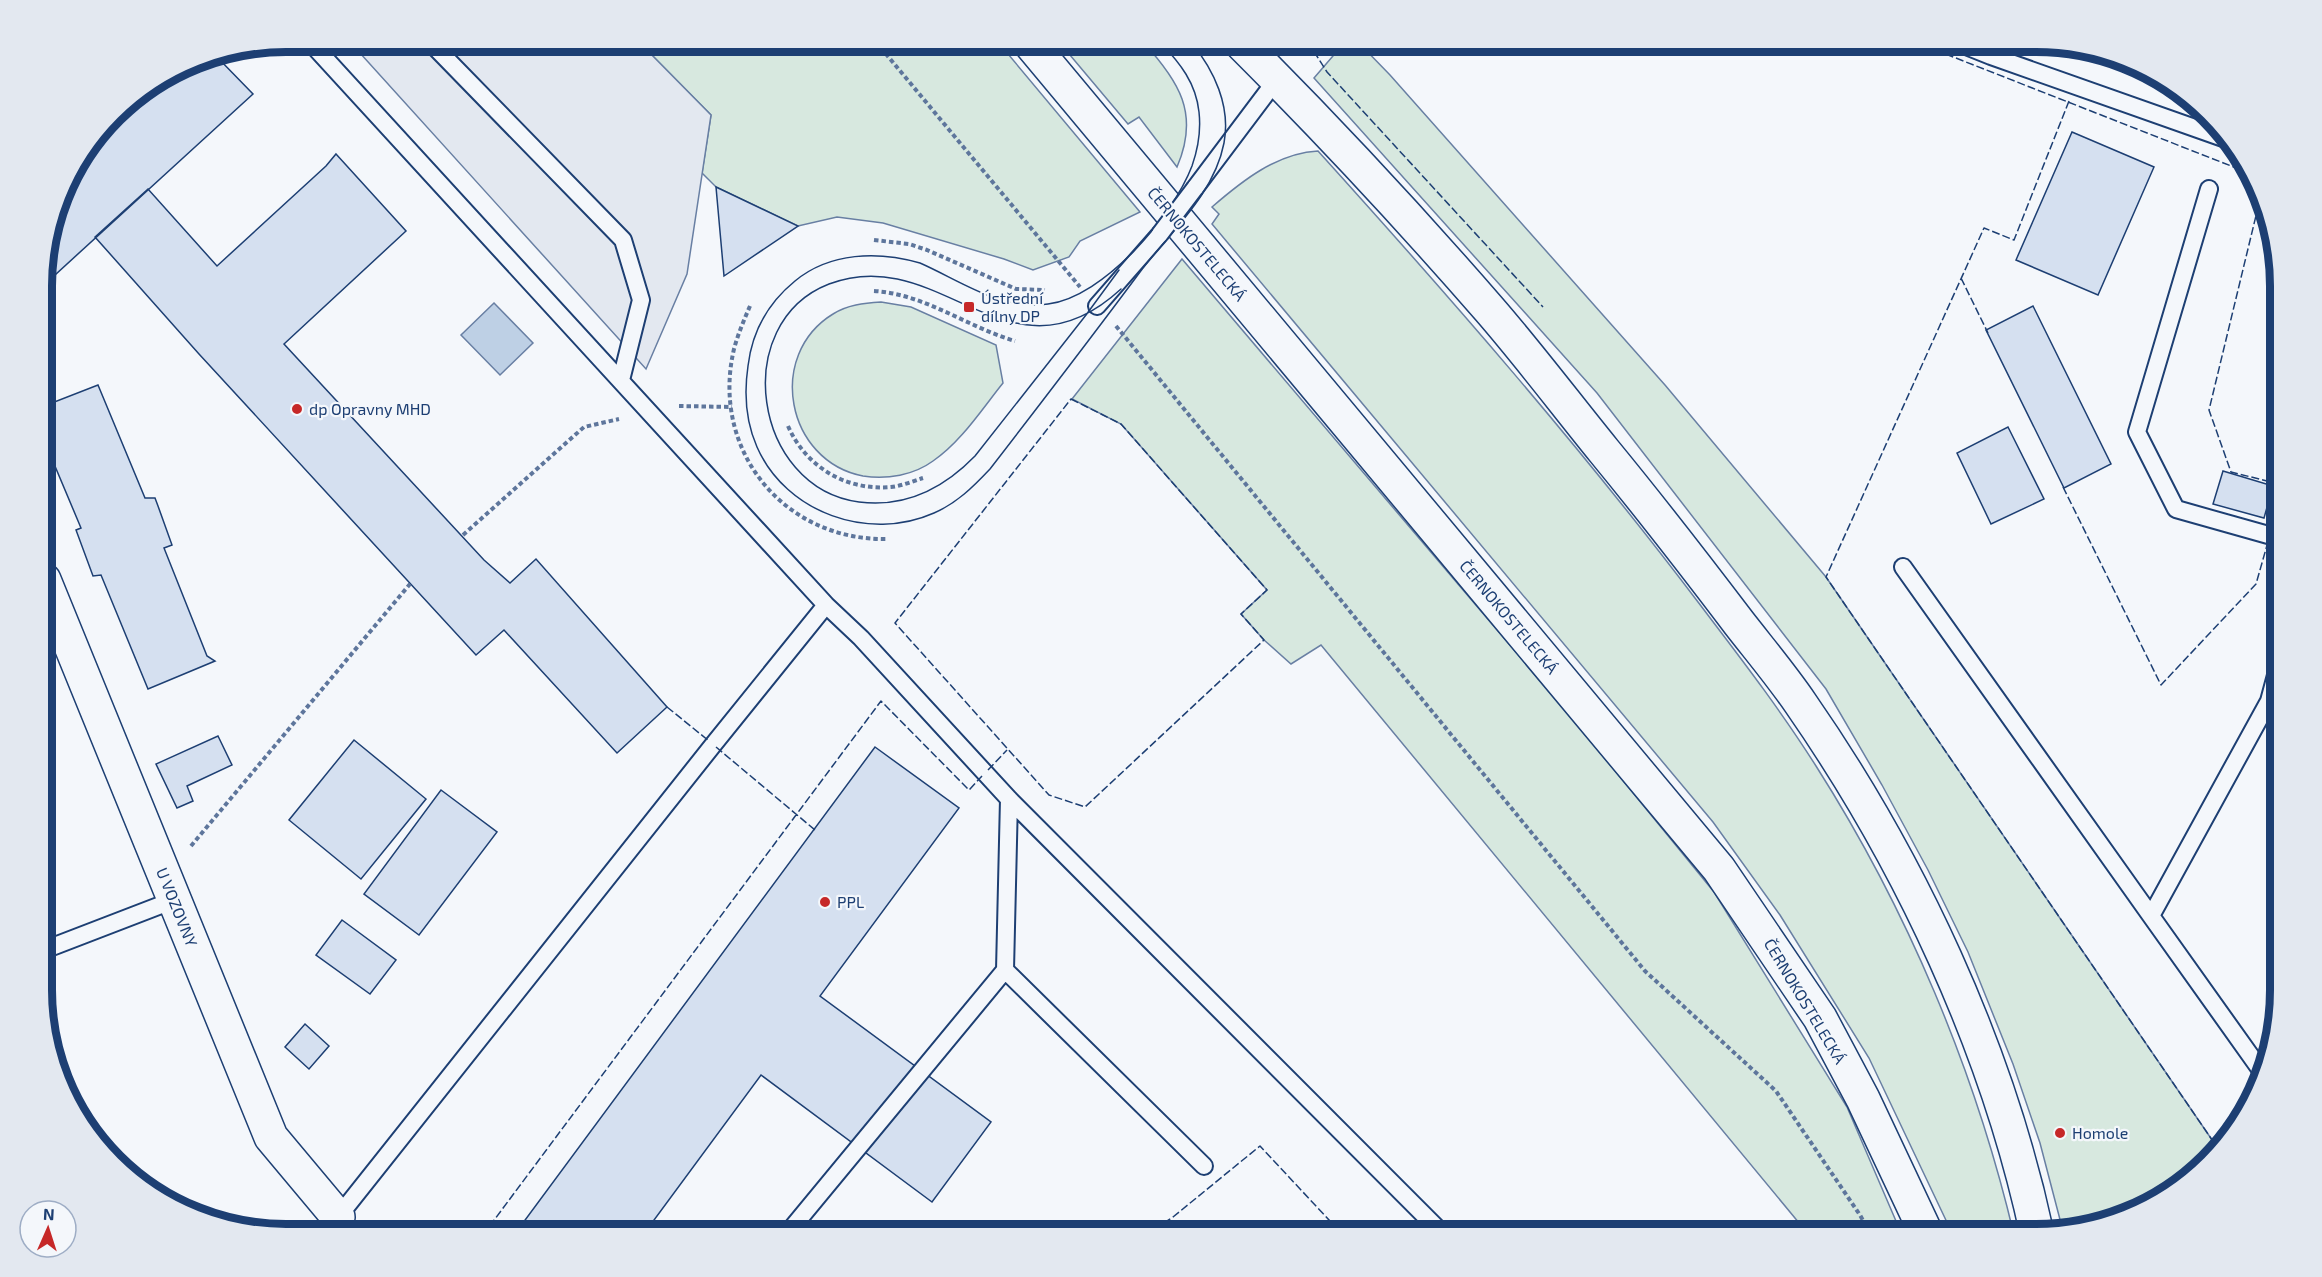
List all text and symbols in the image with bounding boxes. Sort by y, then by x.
street label: ČERNOKOSTELECKÁ [1144,183,1251,304]
place label: Ústřední dílny DP [981,288,1044,325]
marker: Ústřední dílny DP [962,300,976,314]
place label: dp Opravny MHD [309,399,431,418]
marker: dp Opravny MHD [290,402,304,416]
street label: ČERNOKOSTELECKÁ [1456,556,1563,677]
street label: U VOZOVNY [153,864,202,949]
place label: PPL [837,892,864,911]
marker: PPL [818,895,832,909]
street label: ČERNOKOSTELECKÁ [1761,935,1850,1067]
place label: Homole [2072,1123,2128,1142]
marker: Homole [2053,1126,2067,1140]
north arrow [18,1199,78,1259]
text: N [43,1204,55,1223]

